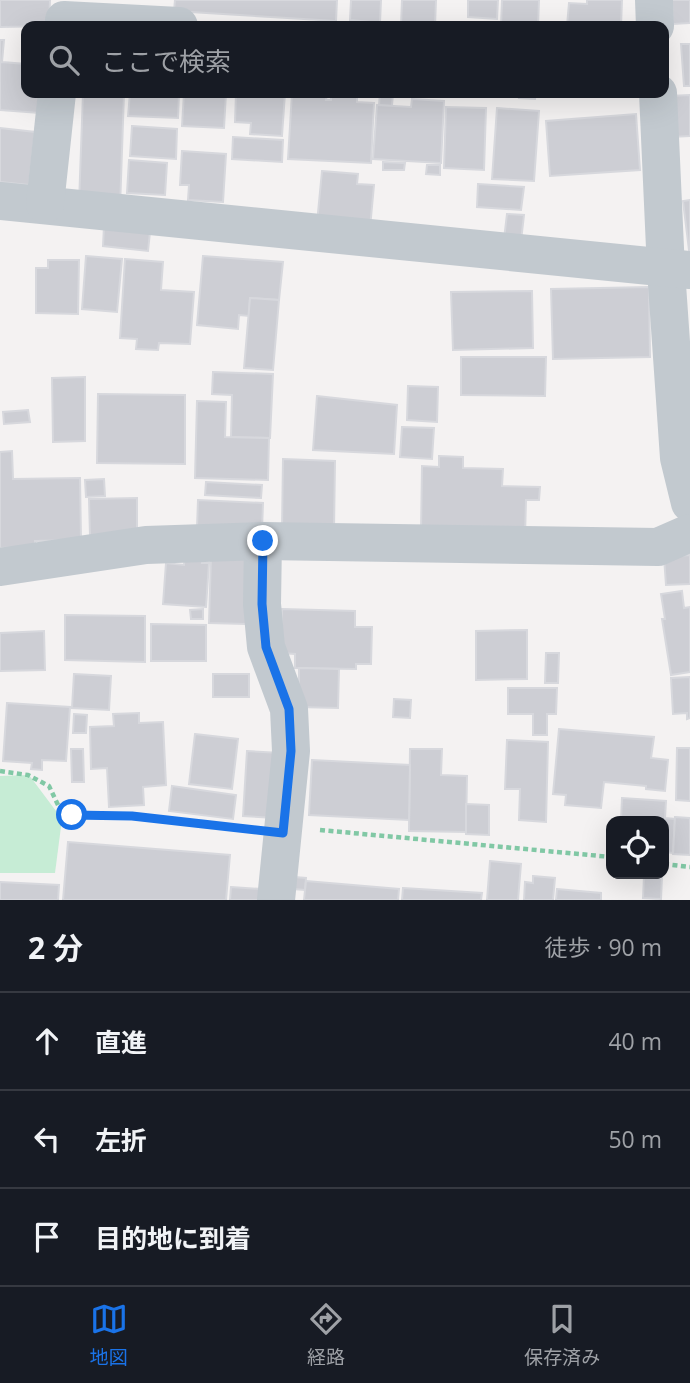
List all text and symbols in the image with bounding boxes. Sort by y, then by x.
search box [21,21,669,98]
icon: search [45,41,83,79]
text: ここで検索 [101,43,231,79]
route end [247,525,278,556]
route start [56,799,87,830]
map controls [606,816,669,879]
button: locate [606,816,669,879]
text: 2 分 [28,927,83,968]
text: 徒歩 · 90 m [544,931,662,963]
icon: ahead [28,1022,66,1060]
text: 直進 [95,1024,147,1060]
text: 40 m [608,1025,662,1057]
icon: left [28,1120,66,1158]
text: 左折 [95,1122,147,1158]
text: 50 m [608,1123,662,1155]
icon: arrive [28,1218,66,1256]
text: 目的地に到着 [95,1220,251,1256]
tab: 地図 [90,1300,128,1370]
tab: 経路 [307,1300,345,1370]
tab: 保存済み [524,1300,600,1370]

